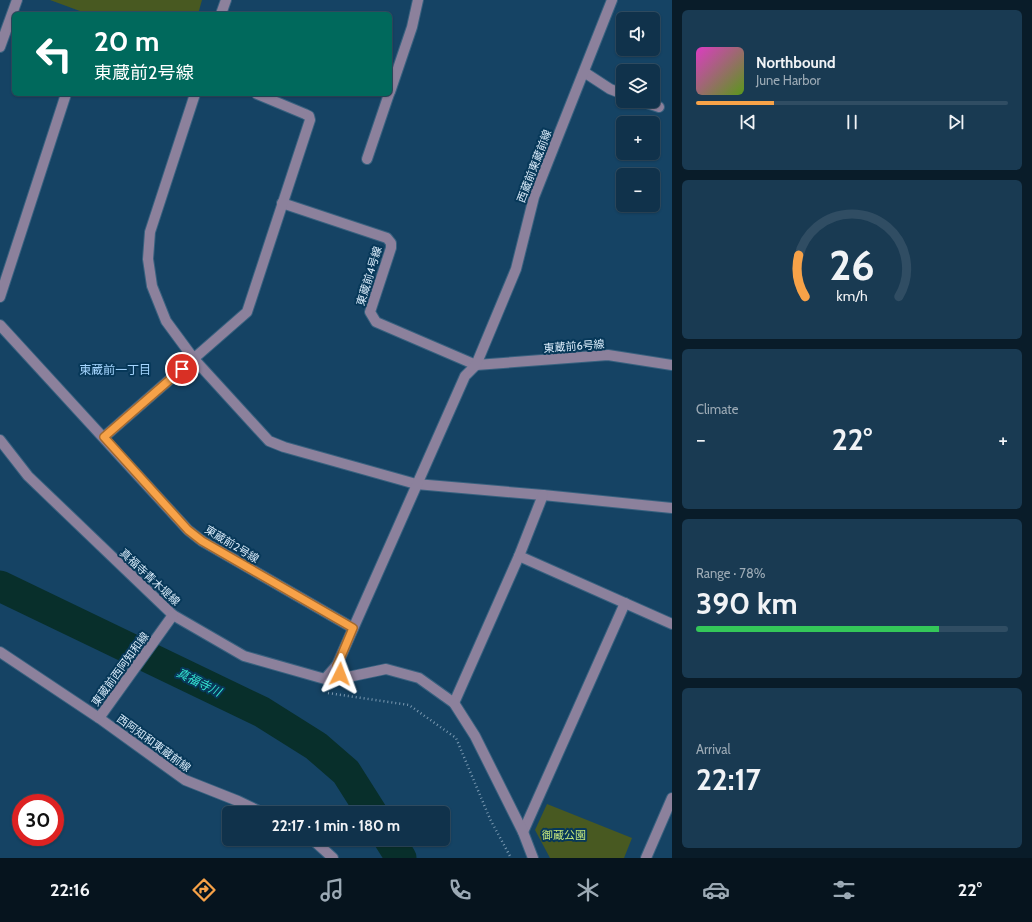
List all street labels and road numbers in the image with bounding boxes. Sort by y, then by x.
street label: 西蔵前東蔵前線 [514,128,554,204]
street label: 東蔵前4号線 [353,245,385,307]
street label: 東蔵前6号線 [543,337,605,355]
street label: 東蔵前2号線 [202,522,262,566]
street label: 真福寺青木堤線 [117,546,183,608]
street label: 東蔵前西阿知和線 [88,629,152,709]
street label: 西阿知和東蔵前線 [114,711,194,775]

